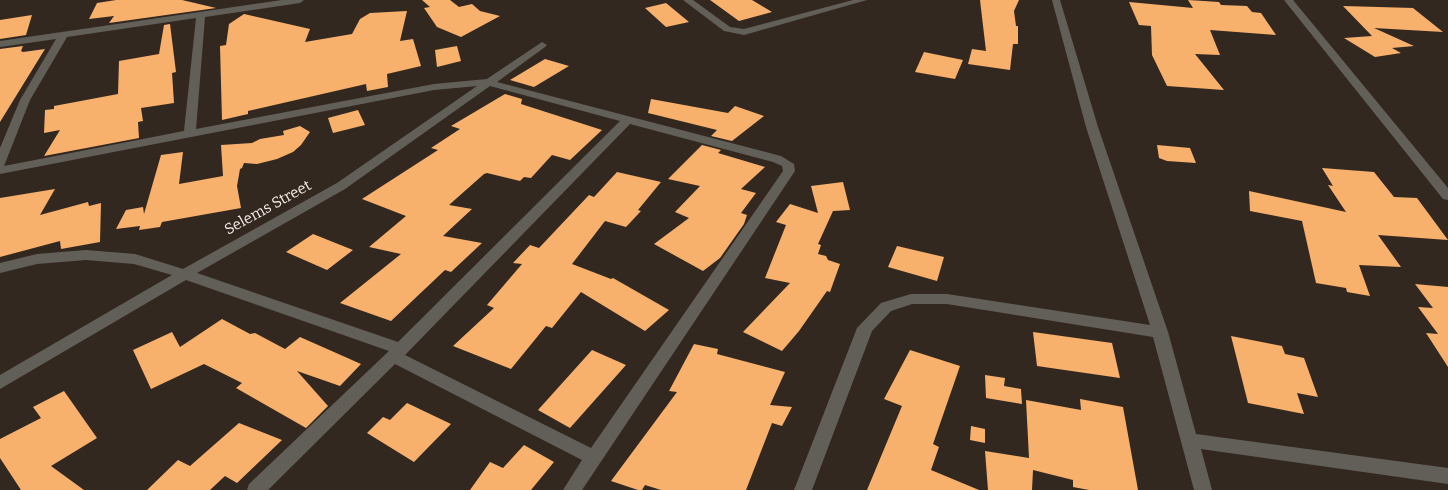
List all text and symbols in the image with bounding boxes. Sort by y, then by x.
street label: Selems Street [221,177,315,239]

